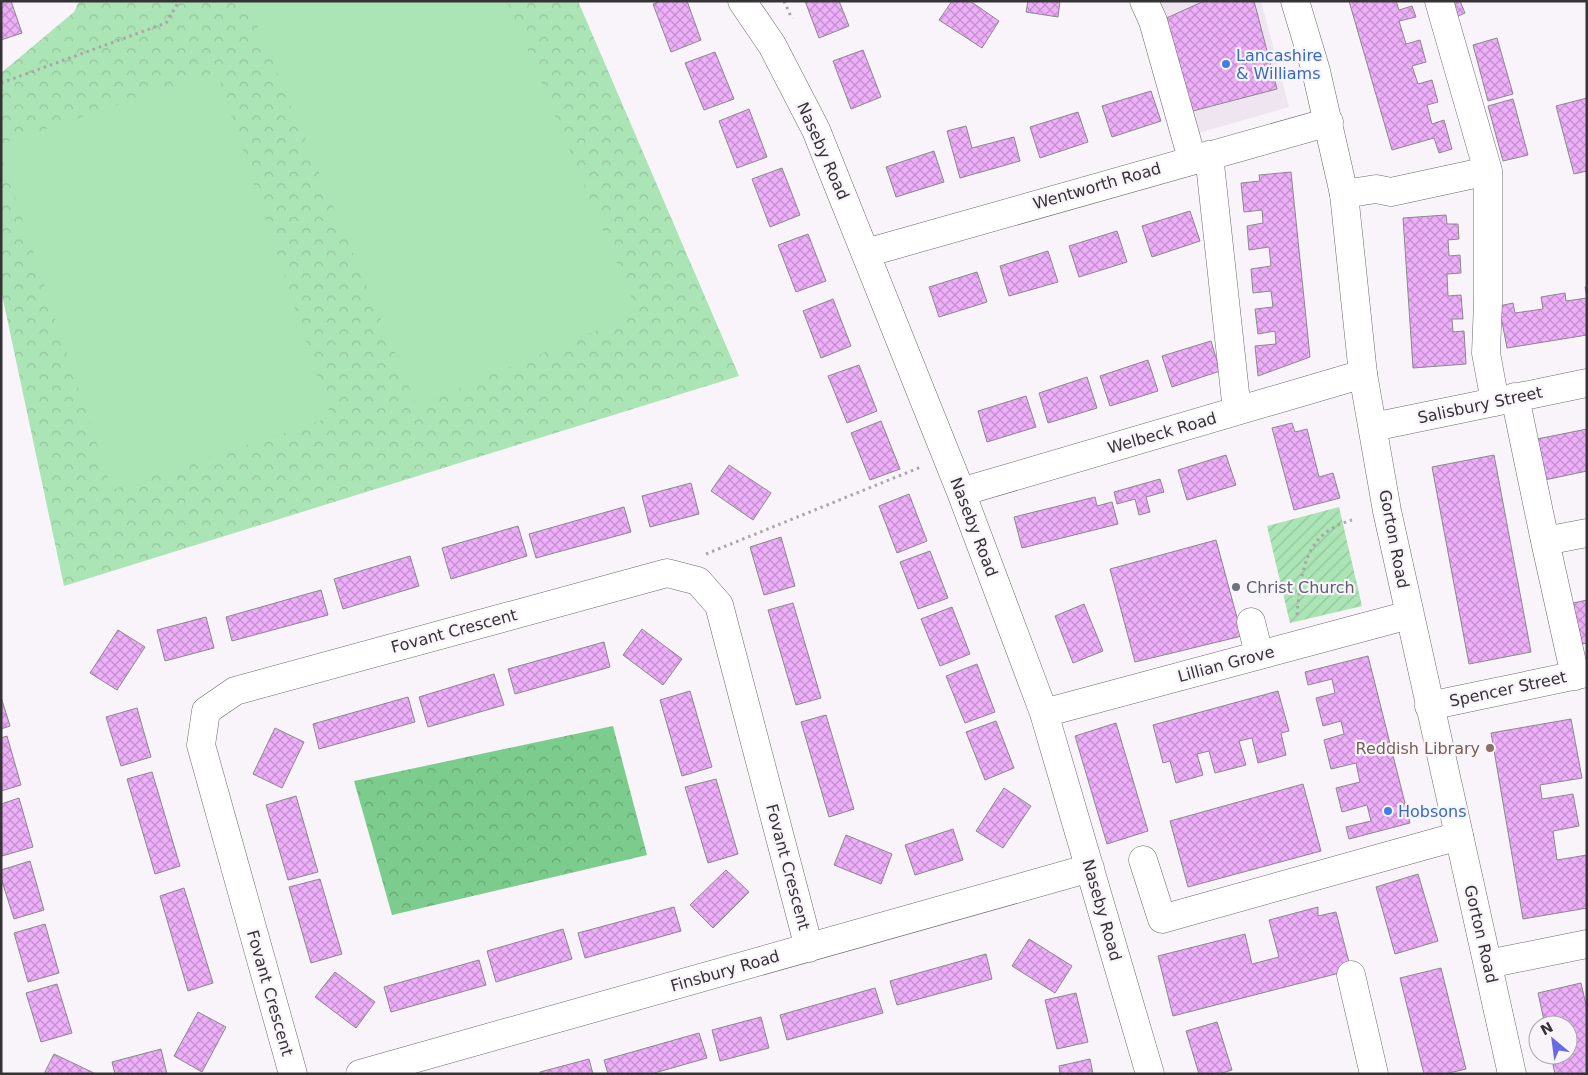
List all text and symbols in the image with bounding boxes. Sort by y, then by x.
place label: Lancashire & Williams [1236,46,1322,83]
marker: Lancashire & Williams [1220,58,1232,70]
street label: Naseby Road [793,99,853,203]
street label: Wentworth Road [1031,159,1163,213]
street label: Salisbury Street [1416,382,1544,428]
street label: Welbeck Road [1105,408,1219,458]
street label: Naseby Road [946,475,1002,579]
street label: Gorton Road [1375,488,1413,590]
place label: Christ Church [1246,578,1355,597]
marker: Christ Church [1230,581,1242,593]
street label: Fovant Crescent [389,605,519,657]
street label: Lillian Grove [1176,642,1276,686]
street label: Spencer Street [1448,667,1568,711]
place label: Reddish Library [1355,739,1480,758]
marker: Reddish Library [1484,742,1496,754]
street label: Fovant Crescent [762,802,814,932]
place label: Hobsons [1398,802,1467,821]
marker: Hobsons [1382,805,1394,817]
street label: Naseby Road [1078,857,1126,963]
street label: Gorton Road [1460,883,1502,985]
street label: Fovant Crescent [243,928,297,1058]
street label: Finsbury Road [668,946,782,996]
north arrow [1528,1015,1578,1065]
text: N [1538,1019,1556,1038]

